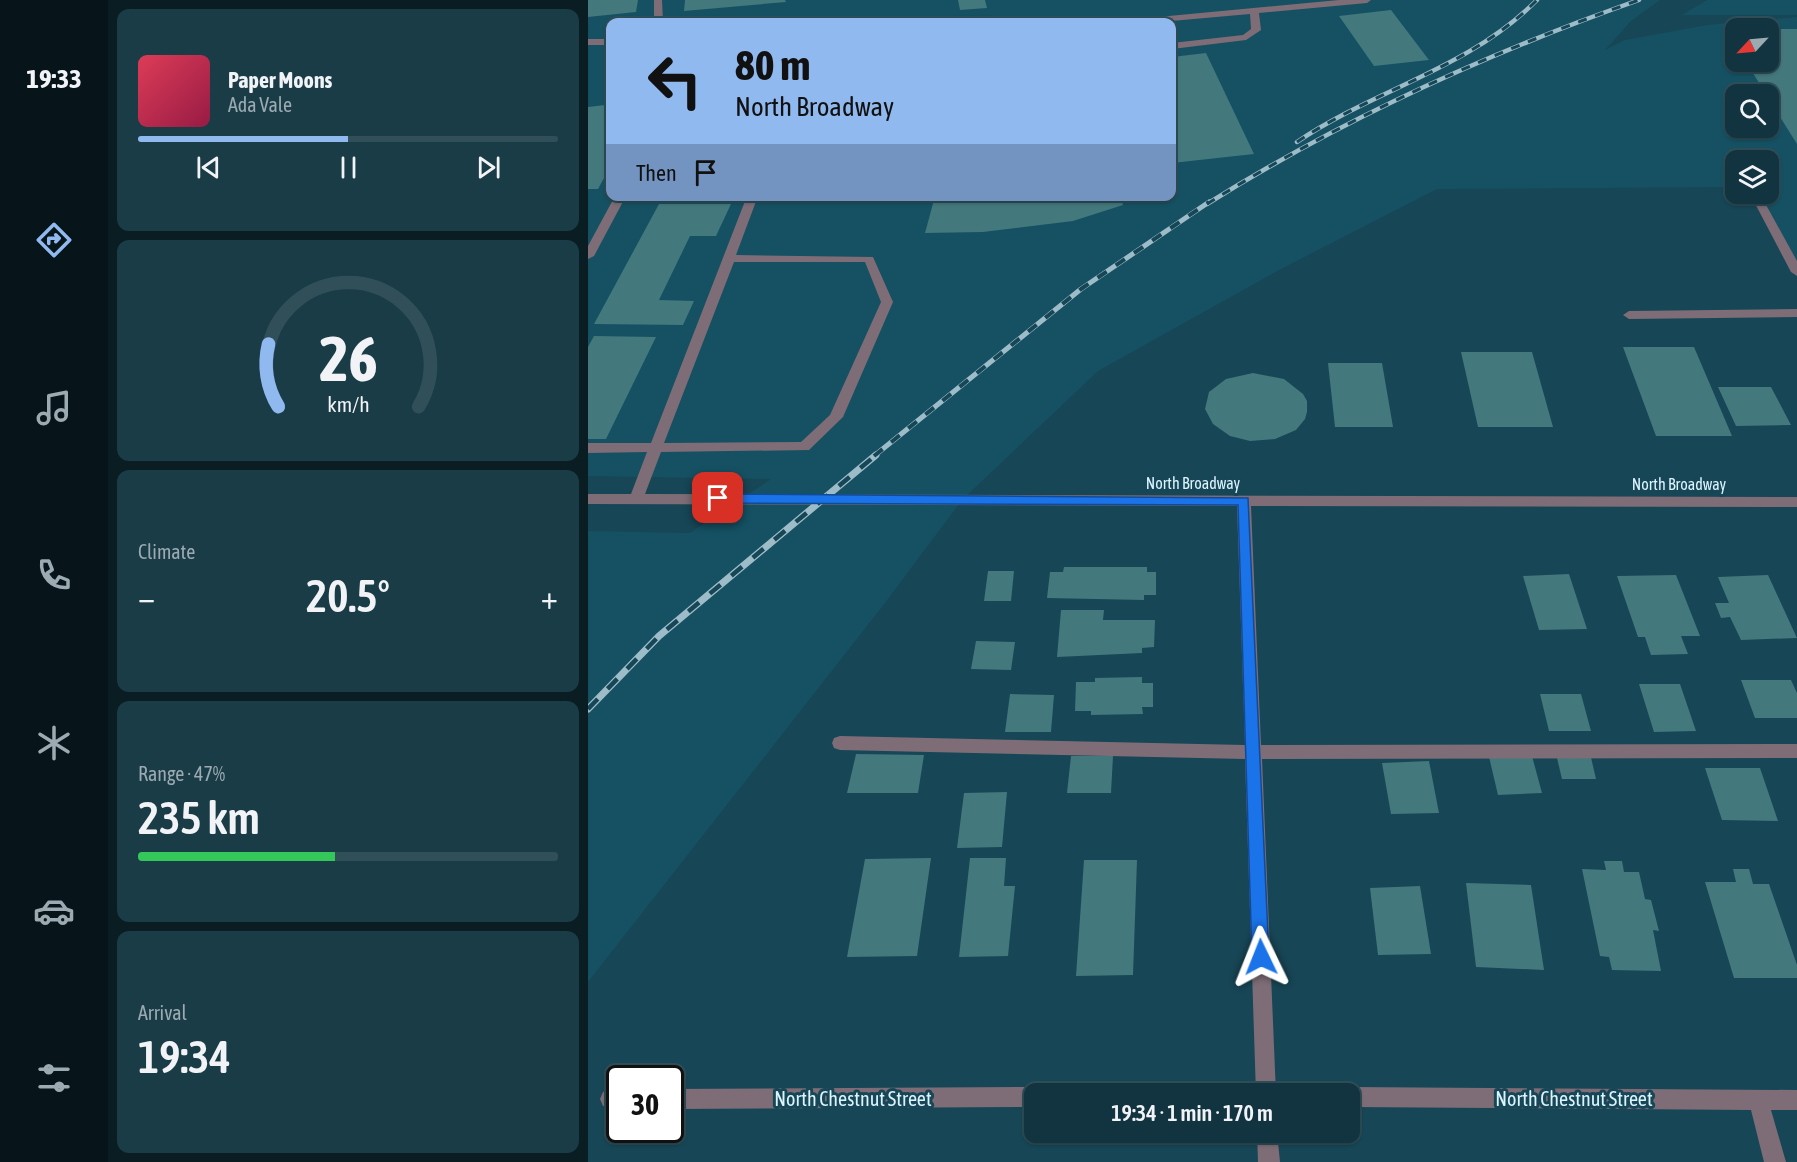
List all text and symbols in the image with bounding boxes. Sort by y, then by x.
north arrow [1725,18,1779,72]
map controls [1725,18,1779,204]
text: 80 m [735,41,810,89]
icon: left [636,42,714,120]
text: 19:33 [26,63,82,94]
text: Paper Moons [228,67,332,93]
button: search [1725,84,1779,138]
text: North Broadway [735,91,894,122]
text: Ada Vale [228,93,292,116]
button: layers [1725,150,1779,204]
icon: previous [192,151,225,184]
icon: pause [332,151,365,184]
icon: next [472,151,505,184]
icon: arrive [689,156,722,189]
text: Then [636,160,677,186]
icon: directions [33,219,75,261]
text: 26 [319,324,377,395]
icon: music [33,387,75,429]
text: km/h [327,393,369,418]
pin [692,472,743,523]
street label: North Broadway [1146,474,1241,493]
street label: North Broadway [1632,475,1727,494]
icon: arrive [701,481,734,514]
text: Climate [138,540,195,563]
icon: phone [33,554,75,596]
text: 20.5° [306,570,390,622]
text: − [138,578,155,616]
text: + [541,578,558,616]
icon: climate [33,722,75,764]
text: Range · 47% [138,762,225,785]
text: 235 km [138,792,260,844]
icon: car [33,890,75,932]
position arrow [1229,925,1293,989]
text: Arrival [138,1001,187,1024]
text: 19:34 [138,1031,231,1083]
icon: filters [33,1057,75,1099]
speed limit sign: 30 [606,1065,684,1143]
street label: North Chestnut Street [774,1087,932,1110]
street label: North Chestnut Street [1495,1087,1653,1110]
text: 19:34 · 1 min · 170 m [1111,1100,1273,1126]

